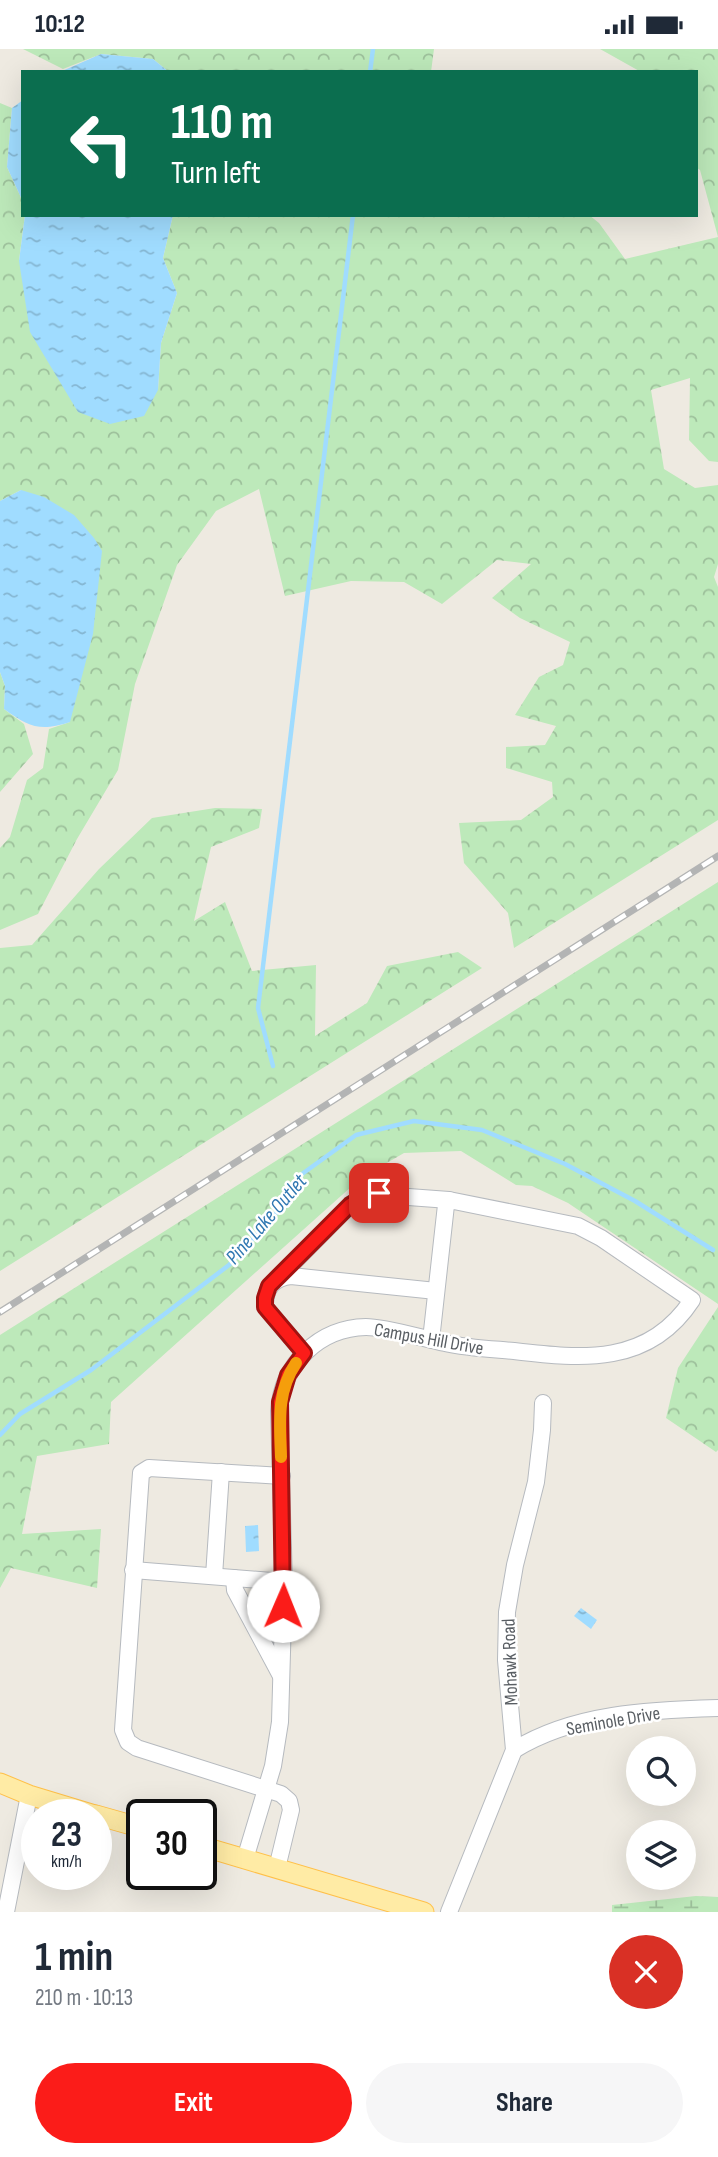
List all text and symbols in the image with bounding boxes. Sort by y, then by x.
text: 10:12 [35,9,85,40]
text: 110 m [171,94,273,153]
icon: left [56,98,147,189]
text: Turn left [171,154,261,193]
pin [349,1163,409,1223]
water label: Pine Lake Outlet [221,1169,313,1269]
icon: arrive [360,1174,398,1212]
street label: Campus Hill Drive [372,1319,485,1360]
position arrow [246,1569,320,1643]
street label: Mohawk Road [497,1618,524,1706]
street label: Seminole Drive [565,1702,662,1741]
map controls [626,1736,696,1890]
button: search [626,1736,696,1806]
speed limit sign: 30 [126,1799,217,1890]
text: 23 [51,1814,82,1857]
button: layers [626,1820,696,1890]
text: km/h [51,1851,82,1872]
text: 1 min [35,1932,113,1983]
button: close [609,1935,683,2009]
text: 210 m · 10:13 [35,1984,133,2012]
button: Exit [35,2063,352,2143]
button: Share [366,2063,683,2143]

